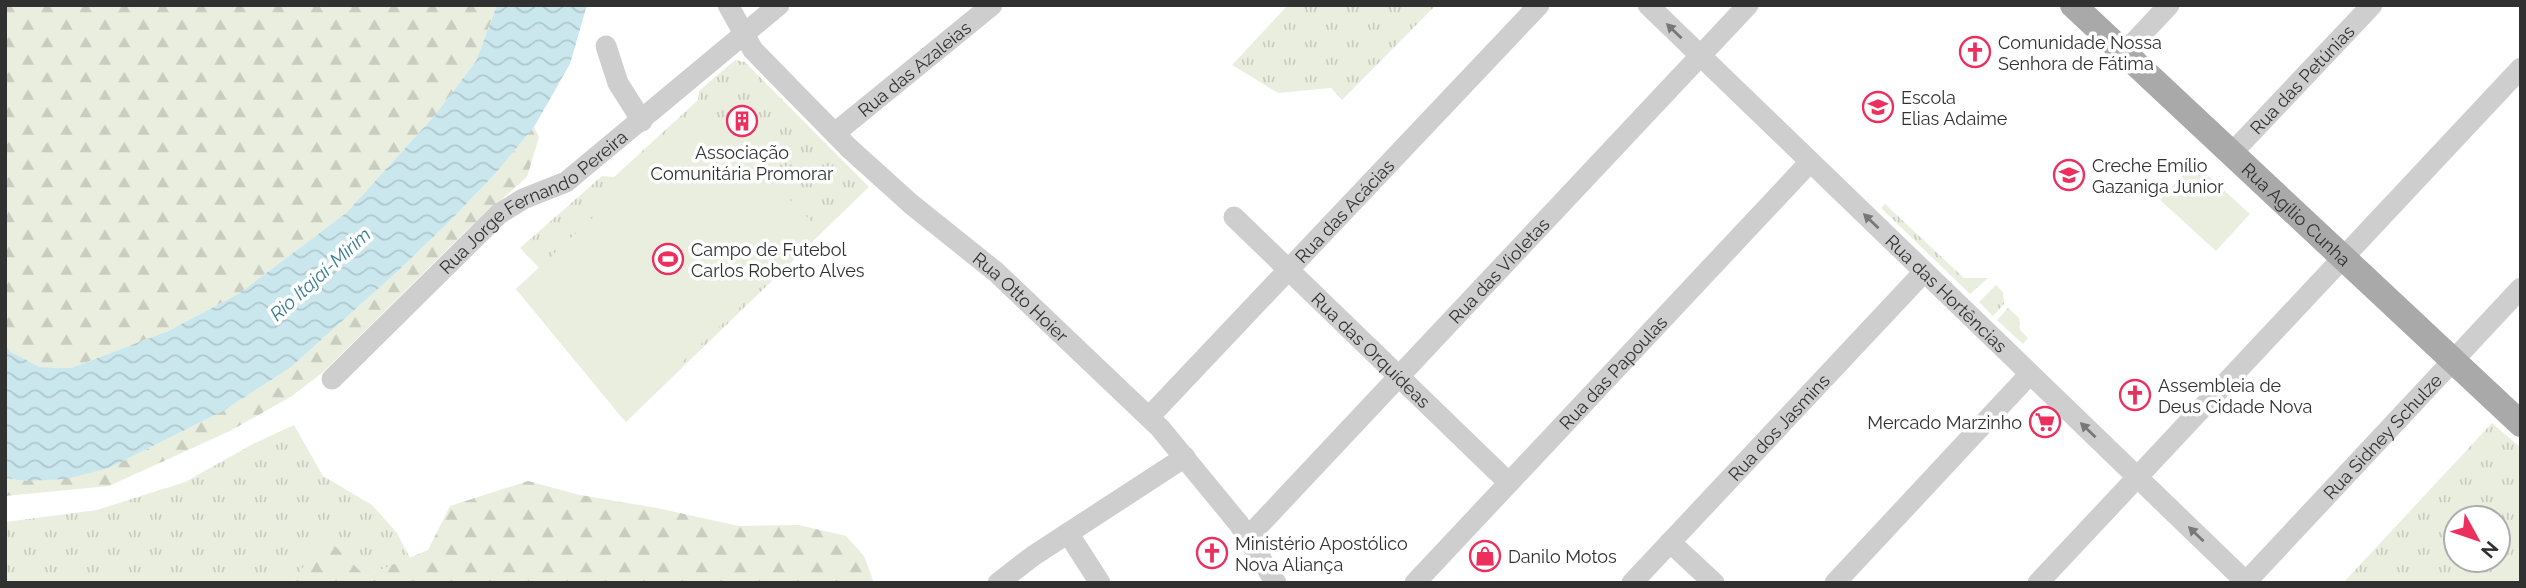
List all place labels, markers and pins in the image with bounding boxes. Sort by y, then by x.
place label: Comunidade Nossa Senhora de Fátima [1998,32,2162,74]
church icon: Comunidade Nossa Senhora de Fátima [1958,35,1992,69]
place label: Escola Elias Adaime [1901,87,2008,129]
school or university icon: Escola Elias Adaime [1861,90,1895,124]
building icon: Associação Comunitária Promorar [725,104,759,138]
place label: Associação Comunitária Promorar [651,142,834,184]
place label: Creche Emílio Gazaniga Junior [2092,155,2224,197]
school or university icon: Creche Emílio Gazaniga Junior [2052,158,2086,192]
place label: Campo de Futebol Carlos Roberto Alves [691,239,865,281]
sports icon: Campo de Futebol Carlos Roberto Alves [651,242,685,276]
place label: Assembleia de Deus Cidade Nova [2158,375,2312,417]
church icon: Assembleia de Deus Cidade Nova [2118,378,2152,412]
supermarket icon: Mercado Marzinho [2028,405,2062,439]
place label: Mercado Marzinho [1867,412,2022,433]
place label: Ministério Apostólico Nova Aliança [1235,533,1408,575]
church icon: Ministério Apostólico Nova Aliança [1195,536,1229,570]
shop icon: Danilo Motos [1468,539,1502,573]
place label: Danilo Motos [1508,546,1617,567]

